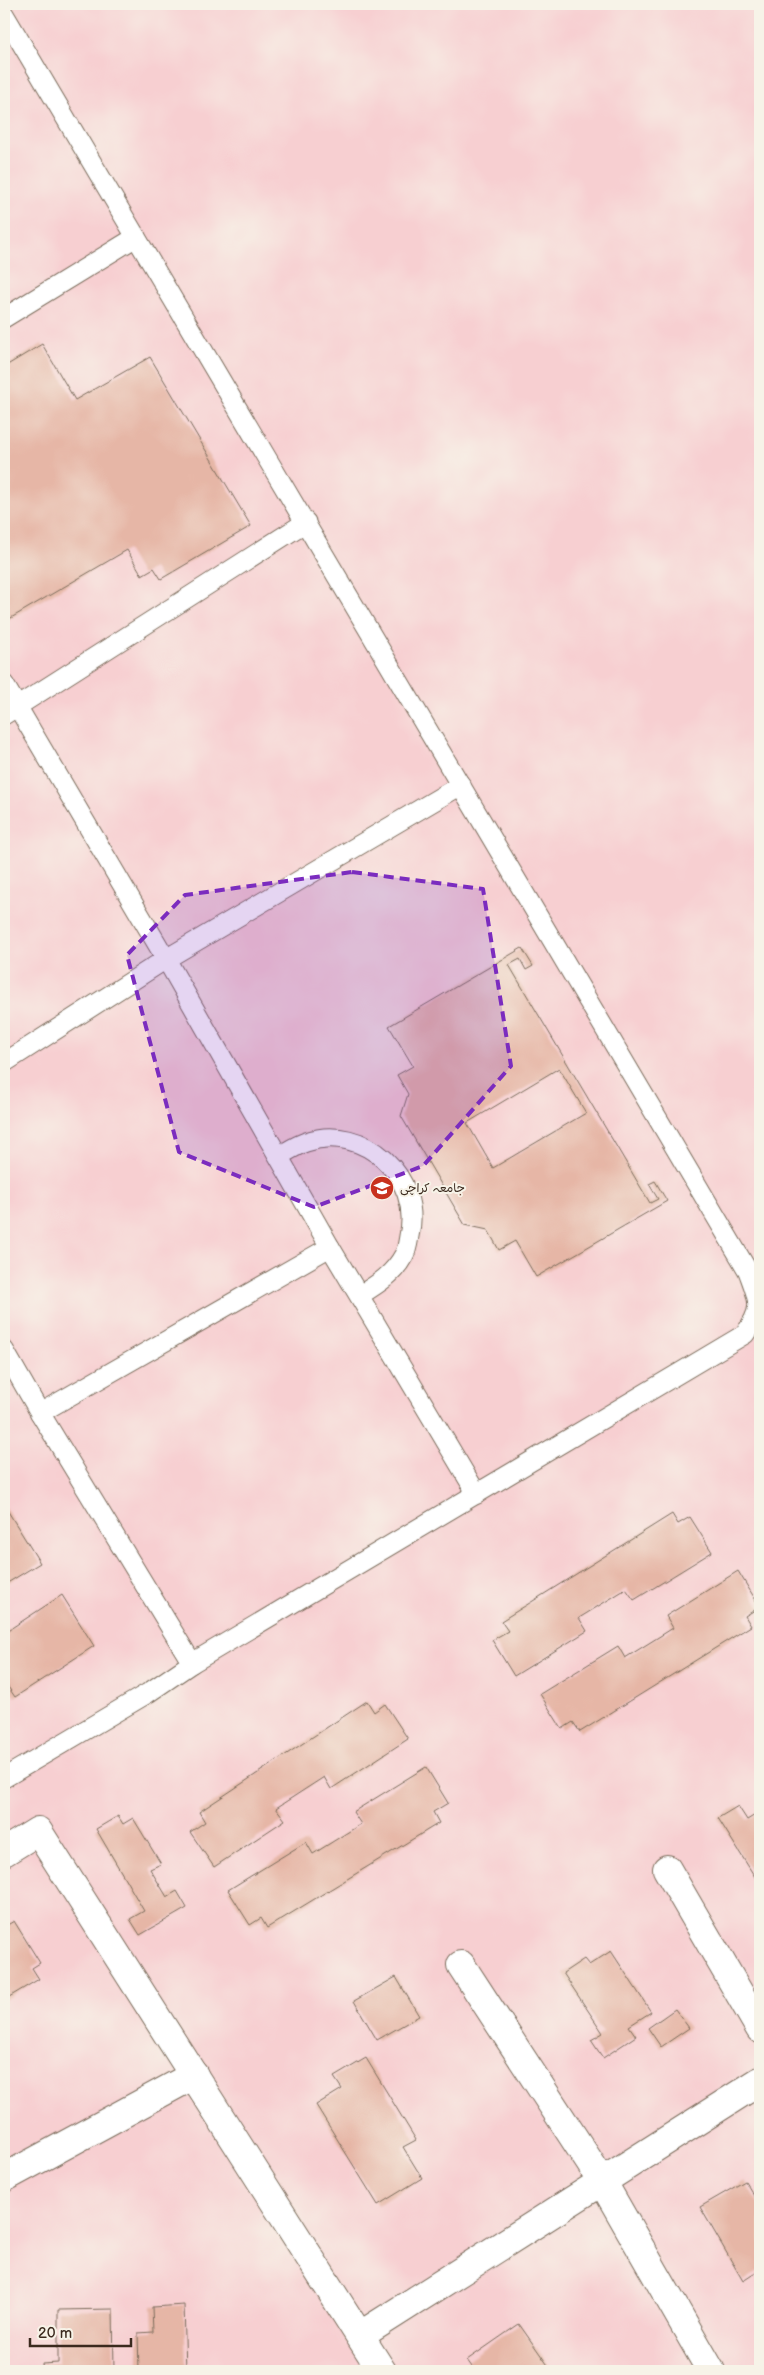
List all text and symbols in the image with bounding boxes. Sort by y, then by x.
school or university icon: جامعہ کراچی [369,1175,395,1201]
place label: جامعہ کراچی [400,1181,465,1196]
scale bar [30,2315,131,2347]
text: 20 m [38,2324,72,2343]

